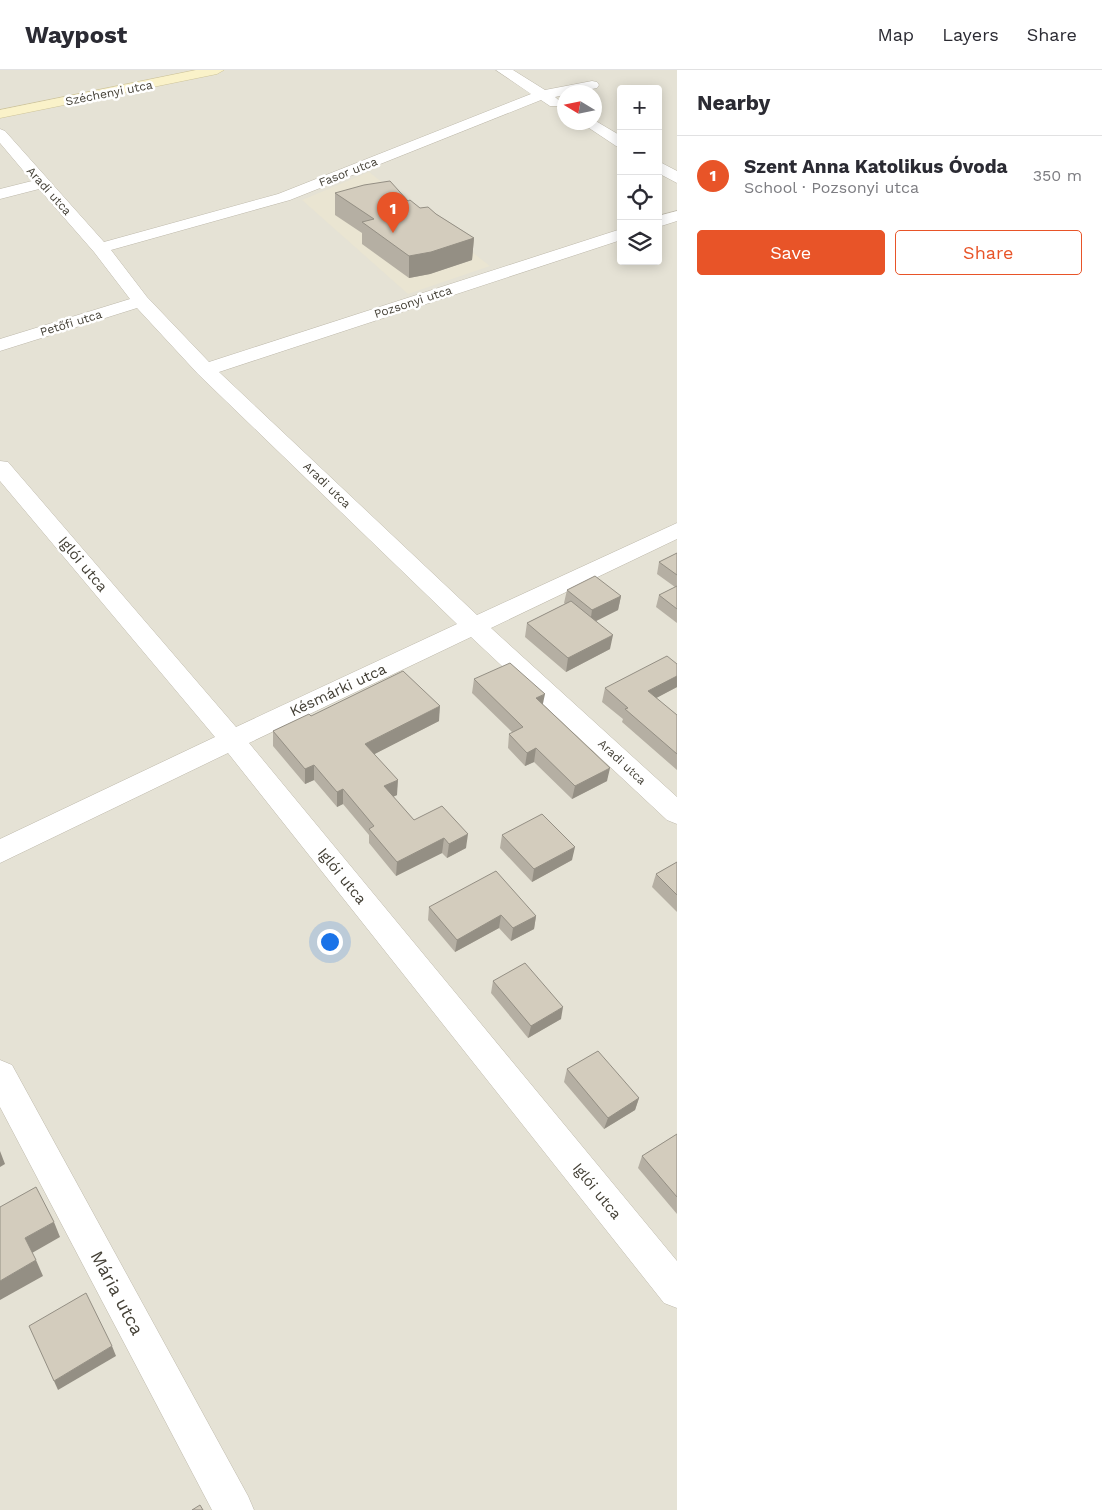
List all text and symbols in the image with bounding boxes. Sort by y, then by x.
text: Waypost [25,21,127,49]
text: Map [877,24,914,45]
text: Layers [942,24,999,45]
text: Share [1027,24,1077,45]
street label: Széchenyi utca [64,78,154,108]
north arrow [557,85,602,130]
map controls [617,85,662,265]
button: + [617,85,662,130]
text: Nearby [697,90,770,115]
button: − [617,130,662,175]
street label: Fasor utca [317,154,379,190]
text: Szent Anna Katolikus Óvoda [744,155,1008,178]
street label: Aradi utca [24,164,74,218]
text: 1 [710,166,716,185]
text: 350 m [1033,166,1082,185]
button: locate [617,175,662,220]
text: School · Pozsonyi utca [744,178,919,197]
pin: 1 [377,192,409,233]
button: layers [617,220,662,265]
button: Save [697,230,885,275]
button: Share [895,230,1082,275]
street label: Pozsonyi utca [372,283,454,321]
street label: Petőfi utca [38,307,104,339]
street label: Aradi utca [300,459,354,511]
street label: Iglói utca [54,532,112,596]
street label: Késmárki utca [287,660,390,720]
street label: Aradi utca [595,736,649,788]
street label: Iglói utca [314,844,371,908]
your location [317,929,343,955]
street label: Iglói utca [569,1159,626,1223]
street label: Mária utca [86,1247,148,1338]

